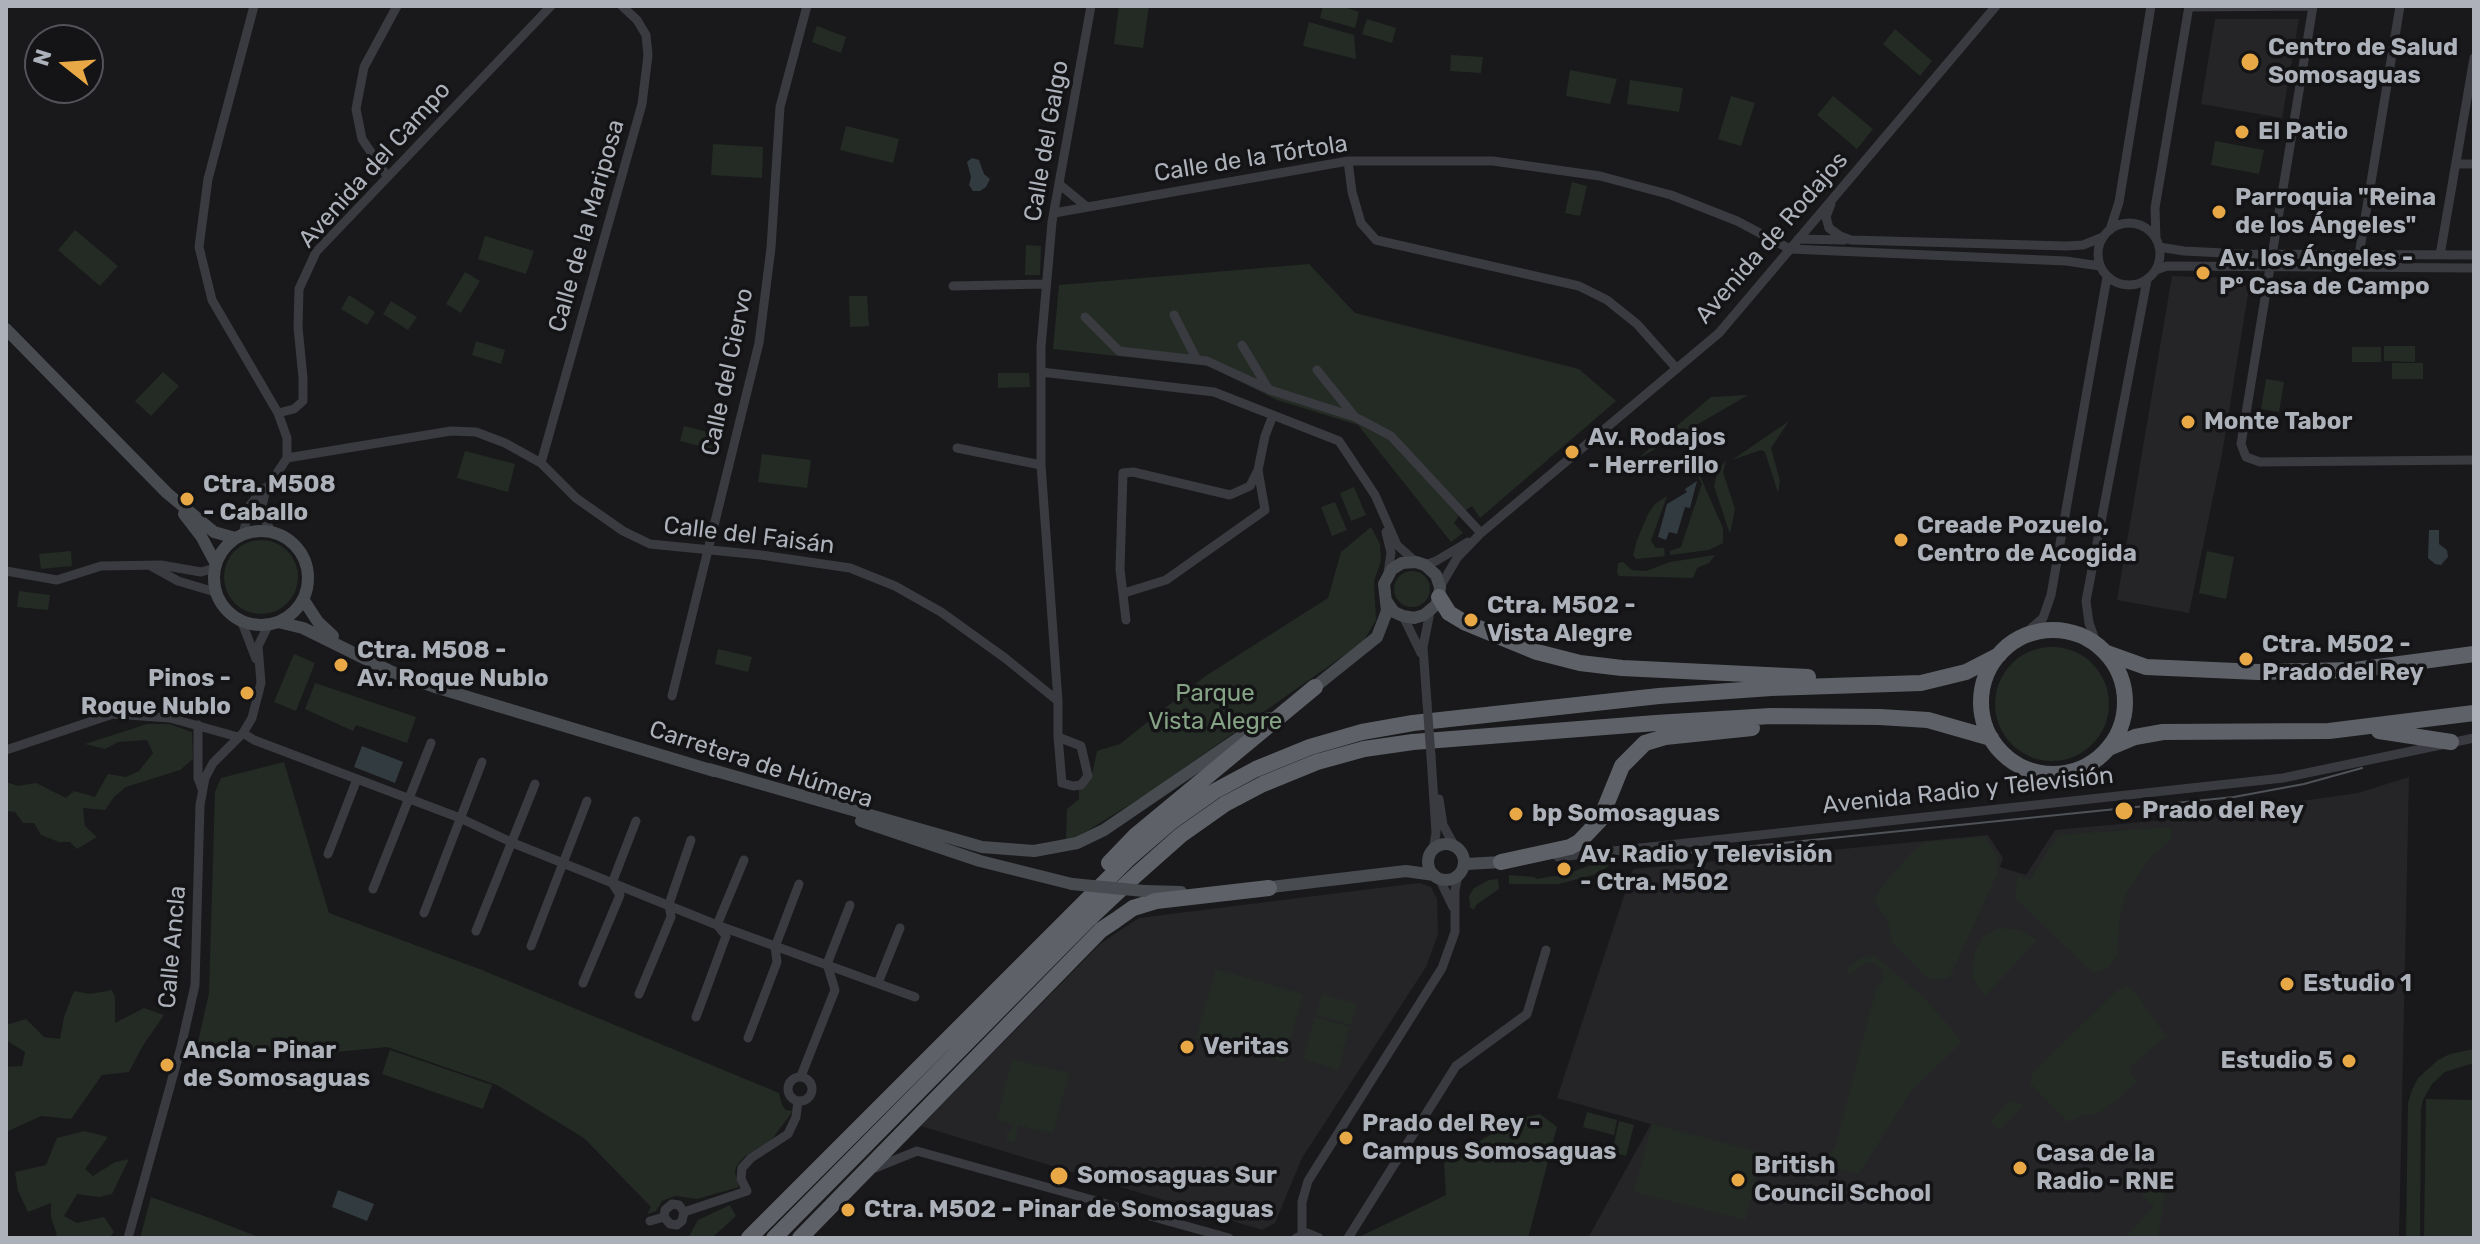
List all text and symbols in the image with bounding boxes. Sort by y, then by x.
north arrow [24,24,104,104]
place label: Centro de Salud Somosaguas [2268,34,2458,90]
text: N [27,46,58,69]
marker: Centro de Salud Somosaguas [2239,51,2261,73]
street label: Calle del Galgo [1019,58,1075,224]
street label: Avenida del Campo [293,76,457,254]
street label: Calle de la Mariposa [543,116,631,336]
place label: El Patio [2258,118,2348,146]
marker: El Patio [2233,123,2251,141]
street label: Calle de la Tórtola [1152,129,1350,189]
street label: Avenida de Rodajos [1690,146,1854,330]
place label: Parroquia "Reina de los Ángeles" [2235,184,2436,240]
marker: Parroquia "Reina de los Ángeles" [2210,203,2228,221]
place label: Av. los Ángeles - Pº Casa de Campo [2219,245,2430,301]
marker: Av. los Ángeles - Pº Casa de Campo [2194,264,2212,282]
street label: Calle del Ciervo [696,286,760,458]
place label: Monte Tabor [2204,408,2352,436]
marker: Monte Tabor [2179,413,2197,431]
place label: Av. Rodajos - Herrerillo [1588,424,1726,480]
marker: Av. Rodajos - Herrerillo [1563,443,1581,461]
place label: Ctra. M508 - Caballo [203,471,336,527]
marker: Ctra. M508 - Caballo [178,490,196,508]
street label: Calle del Faisán [662,511,836,561]
place label: Creade Pozuelo, Centro de Acogida [1917,512,2137,568]
marker: Creade Pozuelo, Centro de Acogida [1892,531,1910,549]
place label: Ctra. M502 - Vista Alegre [1487,592,1636,648]
marker: Ctra. M502 - Vista Alegre [1462,611,1480,629]
place label: Ctra. M502 - Prado del Rey [2262,631,2424,687]
place label: Ctra. M508 - Av. Roque Nublo [357,637,549,693]
marker: Ctra. M502 - Prado del Rey [2237,650,2255,668]
marker: Ctra. M508 - Av. Roque Nublo [332,656,350,674]
place label: Pinos - Roque Nublo [81,665,231,721]
park label: Parque Vista Alegre [1148,680,1282,736]
marker: Pinos - Roque Nublo [238,684,256,702]
street label: Carretera de Húmera [645,715,877,815]
street label: Avenida Radio y Televisión [1821,761,2115,821]
place label: Prado del Rey [2142,797,2304,825]
place label: bp Somosaguas [1532,800,1720,828]
marker: Prado del Rey [2113,800,2135,822]
marker: bp Somosaguas [1507,805,1525,823]
place label: Av. Radio y Televisión - Ctra. M502 [1580,841,1833,897]
marker: Av. Radio y Televisión - Ctra. M502 [1555,860,1573,878]
street label: Calle Ancla [153,884,193,1010]
place label: Estudio 1 [2303,970,2412,998]
marker: Estudio 1 [2278,975,2296,993]
place label: Veritas [1203,1033,1289,1061]
place label: Ancla - Pinar de Somosaguas [183,1037,370,1093]
marker: Veritas [1178,1038,1196,1056]
place label: Estudio 5 [2221,1047,2333,1075]
marker: Estudio 5 [2340,1052,2358,1070]
marker: Ancla - Pinar de Somosaguas [158,1056,176,1074]
place label: Prado del Rey - Campus Somosaguas [1362,1110,1617,1166]
marker: Prado del Rey - Campus Somosaguas [1337,1129,1355,1147]
place label: Casa de la Radio - RNE [2036,1140,2174,1196]
place label: British Council School [1754,1152,1931,1208]
marker: Casa de la Radio - RNE [2011,1159,2029,1177]
place label: Somosaguas Sur [1077,1162,1277,1190]
marker: Somosaguas Sur [1048,1165,1070,1187]
marker: British Council School [1729,1171,1747,1189]
place label: Ctra. M502 - Pinar de Somosaguas [864,1196,1274,1224]
marker: Ctra. M502 - Pinar de Somosaguas [839,1201,857,1219]

